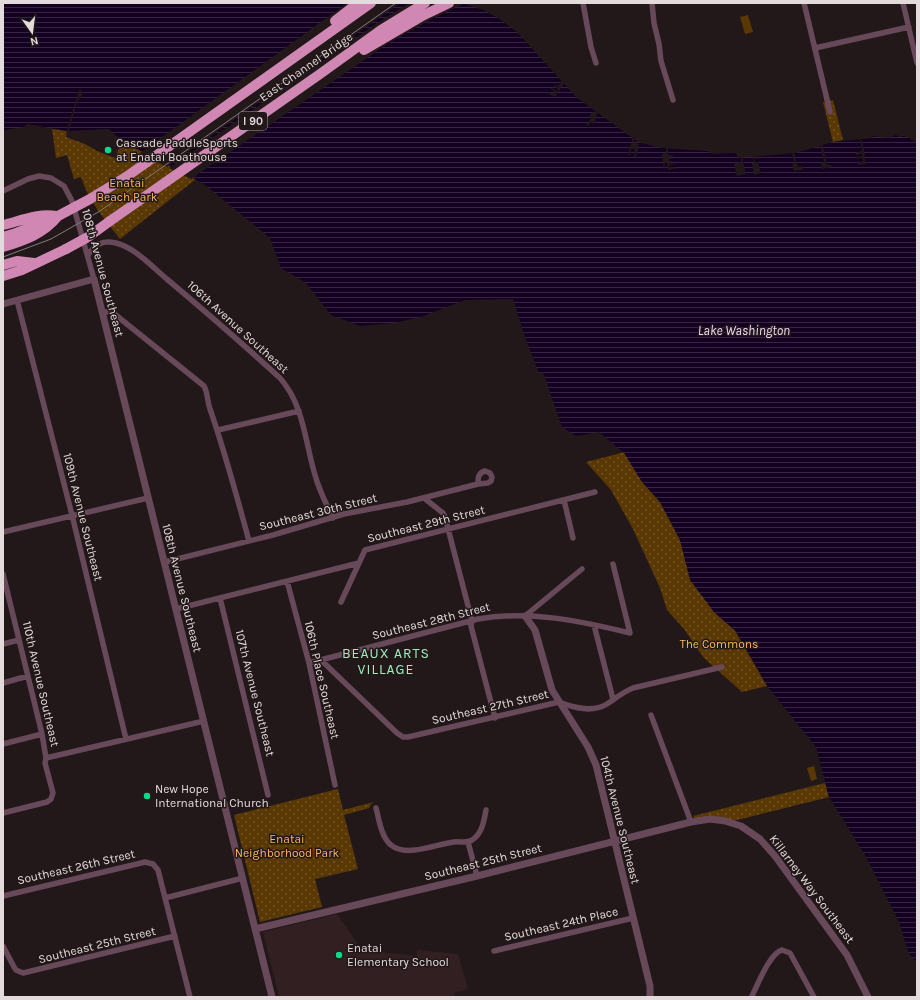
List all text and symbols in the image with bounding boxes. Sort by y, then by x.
north arrow [12,12,52,52]
street label: East Channel Bridge [257,30,355,104]
text: N [29,34,40,48]
road number: I 90 [239,112,267,130]
place label: Cascade PaddleSports at Enatai Boathouse [116,136,238,164]
marker: Cascade PaddleSports at Enatai Boathouse [103,145,113,155]
park label: Enatai Beach Park [97,176,158,204]
street label: 108th Avenue Southeast [79,208,127,339]
street label: 106th Avenue Southeast [185,278,292,376]
water label: Lake Washington [698,323,790,338]
street label: 109th Avenue Southeast [60,452,106,583]
street label: Southeast 30th Street [258,490,379,533]
street label: Southeast 29th Street [366,502,487,545]
street label: 108th Avenue Southeast [159,522,205,654]
street label: Southeast 28th Street [371,599,492,642]
street label: 110th Avenue Southeast [20,620,62,749]
street label: 106th Place Southeast [302,620,343,741]
street label: 107th Avenue Southeast [232,628,278,758]
park label: The Commons [680,637,758,651]
district label: BEAUX ARTS VILLAGE [342,645,430,678]
street label: Southeast 27th Street [430,687,550,727]
street label: 104th Avenue Southeast [597,755,643,886]
place label: New Hope International Church [155,782,269,810]
marker: New Hope International Church [142,791,152,801]
park label: Enatai Neighborhood Park [235,832,340,860]
street label: Killarney Way Southeast [767,832,858,946]
street label: Southeast 25th Street [423,841,544,883]
street label: Southeast 26th Street [16,847,137,887]
street label: Southeast 24th Place [503,904,619,944]
street label: Southeast 25th Street [37,924,158,966]
place label: Enatai Elementary School [347,941,449,969]
marker: Enatai Elementary School [334,950,344,960]

